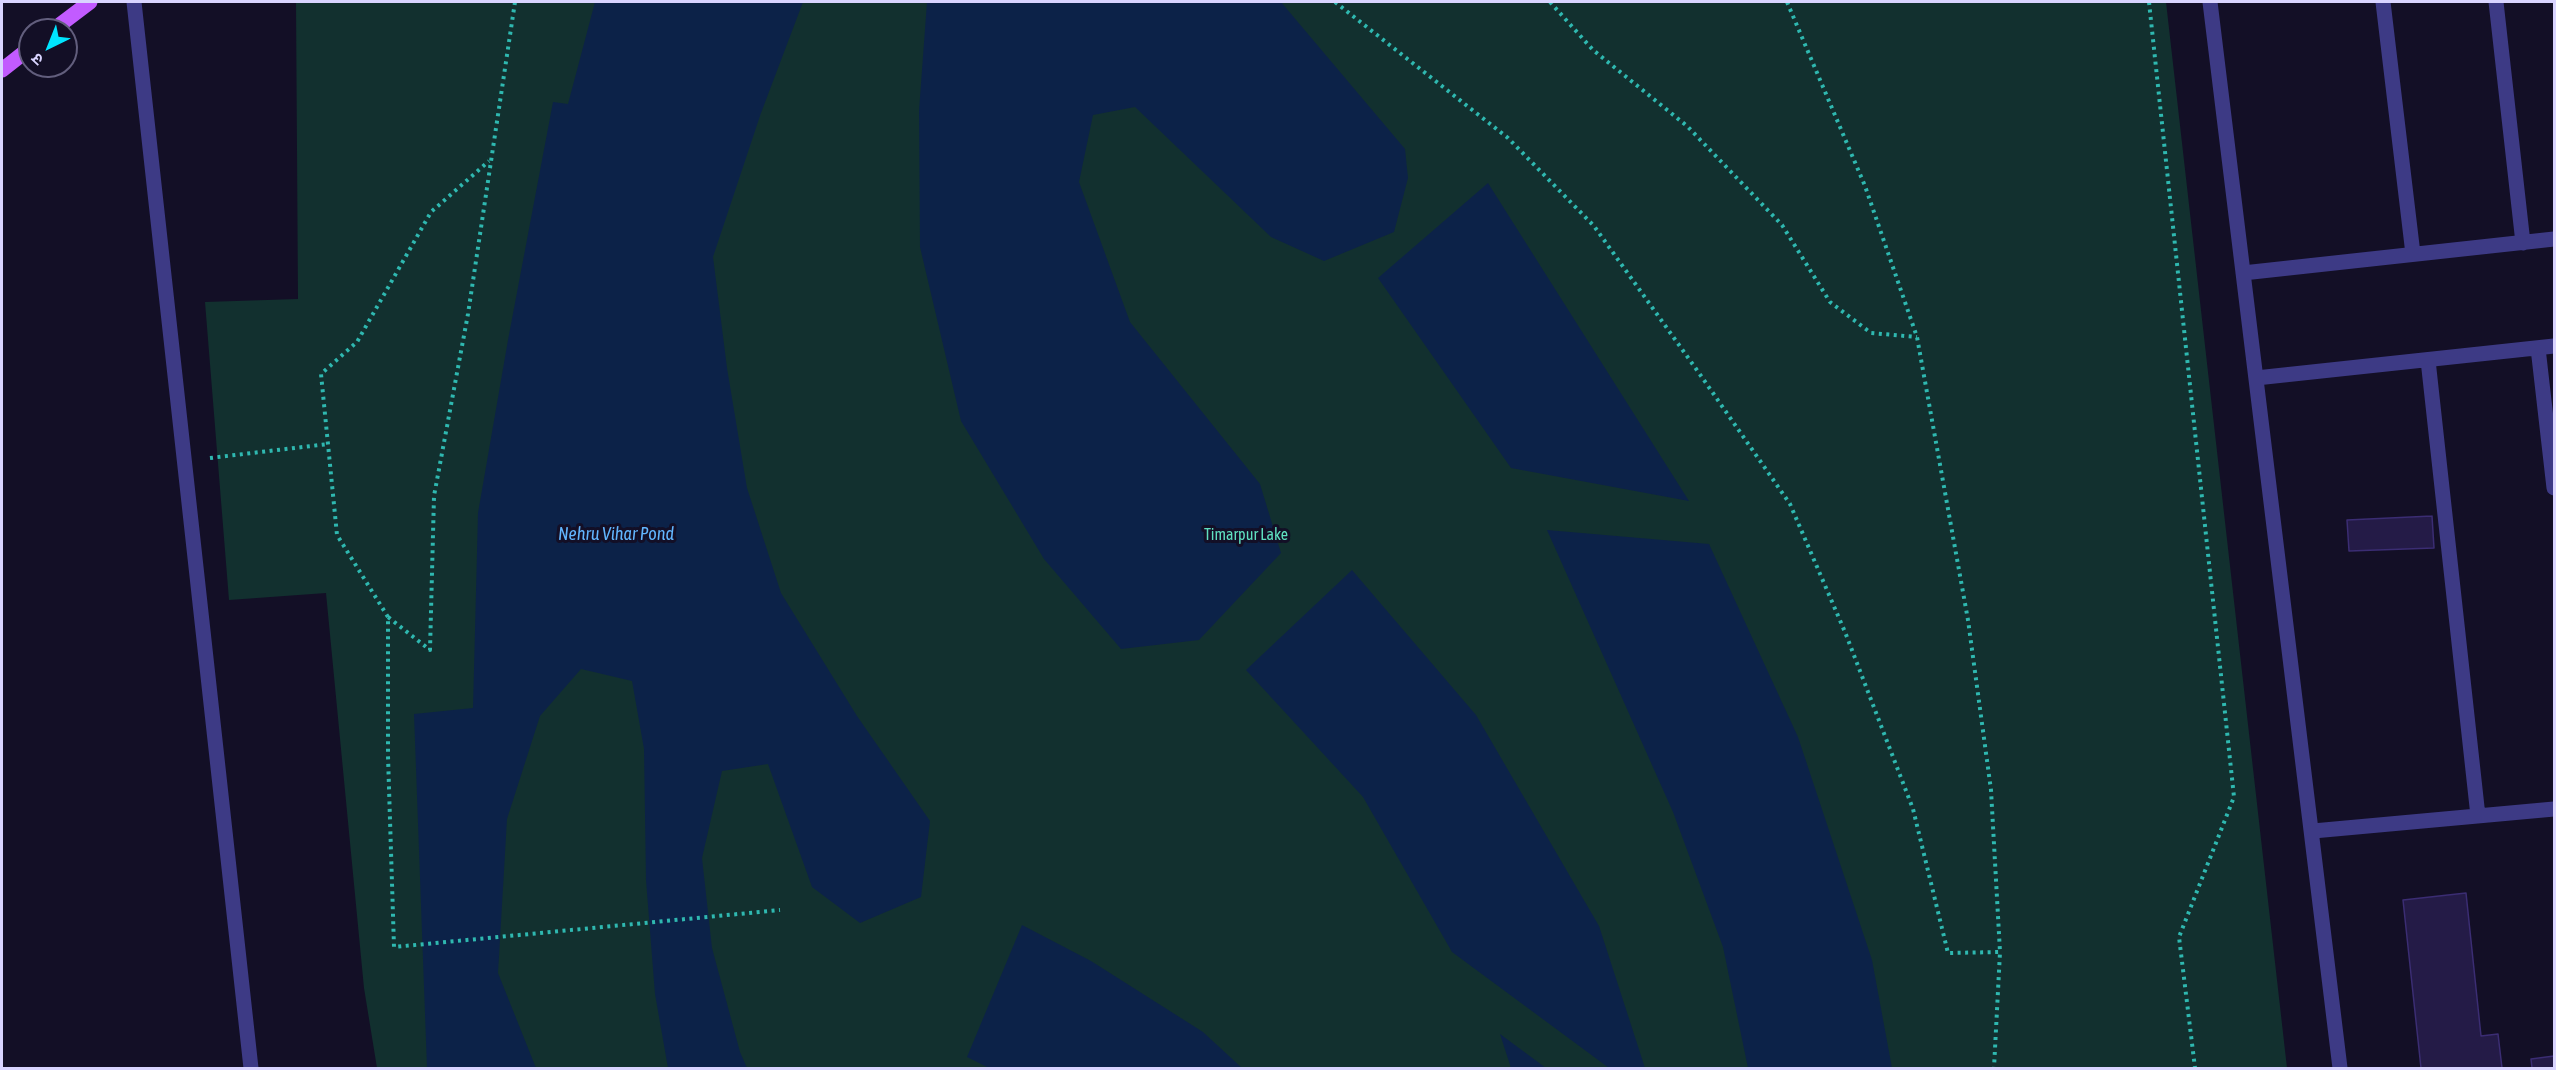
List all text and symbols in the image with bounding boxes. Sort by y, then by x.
north arrow [18,18,78,78]
text: उ [28,50,47,69]
water label: Nehru Vihar Pond [558,523,674,545]
park label: Timarpur Lake [1204,525,1288,545]

